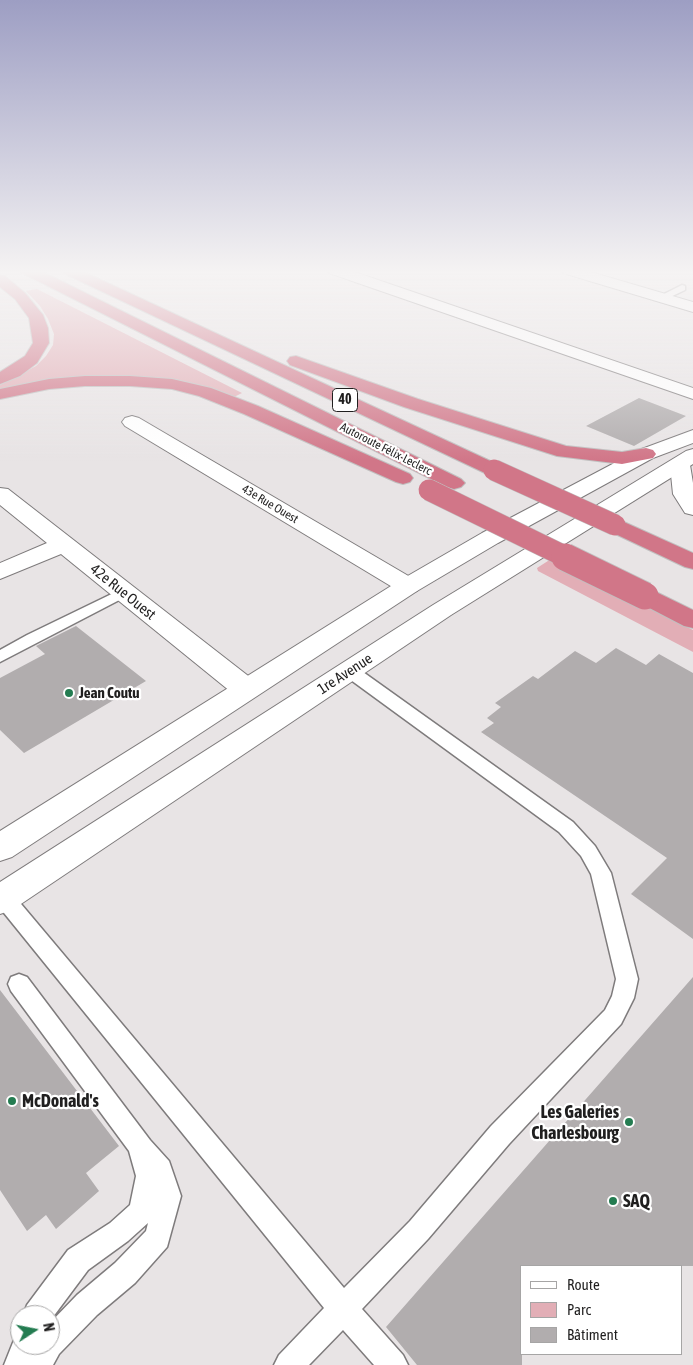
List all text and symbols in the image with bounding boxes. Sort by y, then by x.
road number: 40 [332,388,358,412]
street label: Autoroute Félix-Leclerc [338,420,434,478]
street label: 43e Rue Ouest [239,482,301,526]
street label: 42e Rue Ouest [87,560,159,624]
street label: 1re Avenue [314,650,376,698]
place label: Jean Coutu [79,684,140,702]
marker: Jean Coutu [63,687,75,699]
place label: McDonald's [22,1090,99,1112]
marker: McDonald's [6,1095,18,1107]
place label: Les Galeries Charlesbourg [531,1101,619,1144]
marker: Les Galeries Charlesbourg [623,1116,635,1128]
place label: SAQ [623,1190,650,1212]
marker: SAQ [607,1195,619,1207]
legend [520,1265,683,1355]
text: Route [567,1276,600,1293]
text: Parc [567,1301,591,1318]
north arrow [10,1305,60,1355]
text: N [40,1322,57,1333]
text: Bâtiment [567,1326,618,1343]

